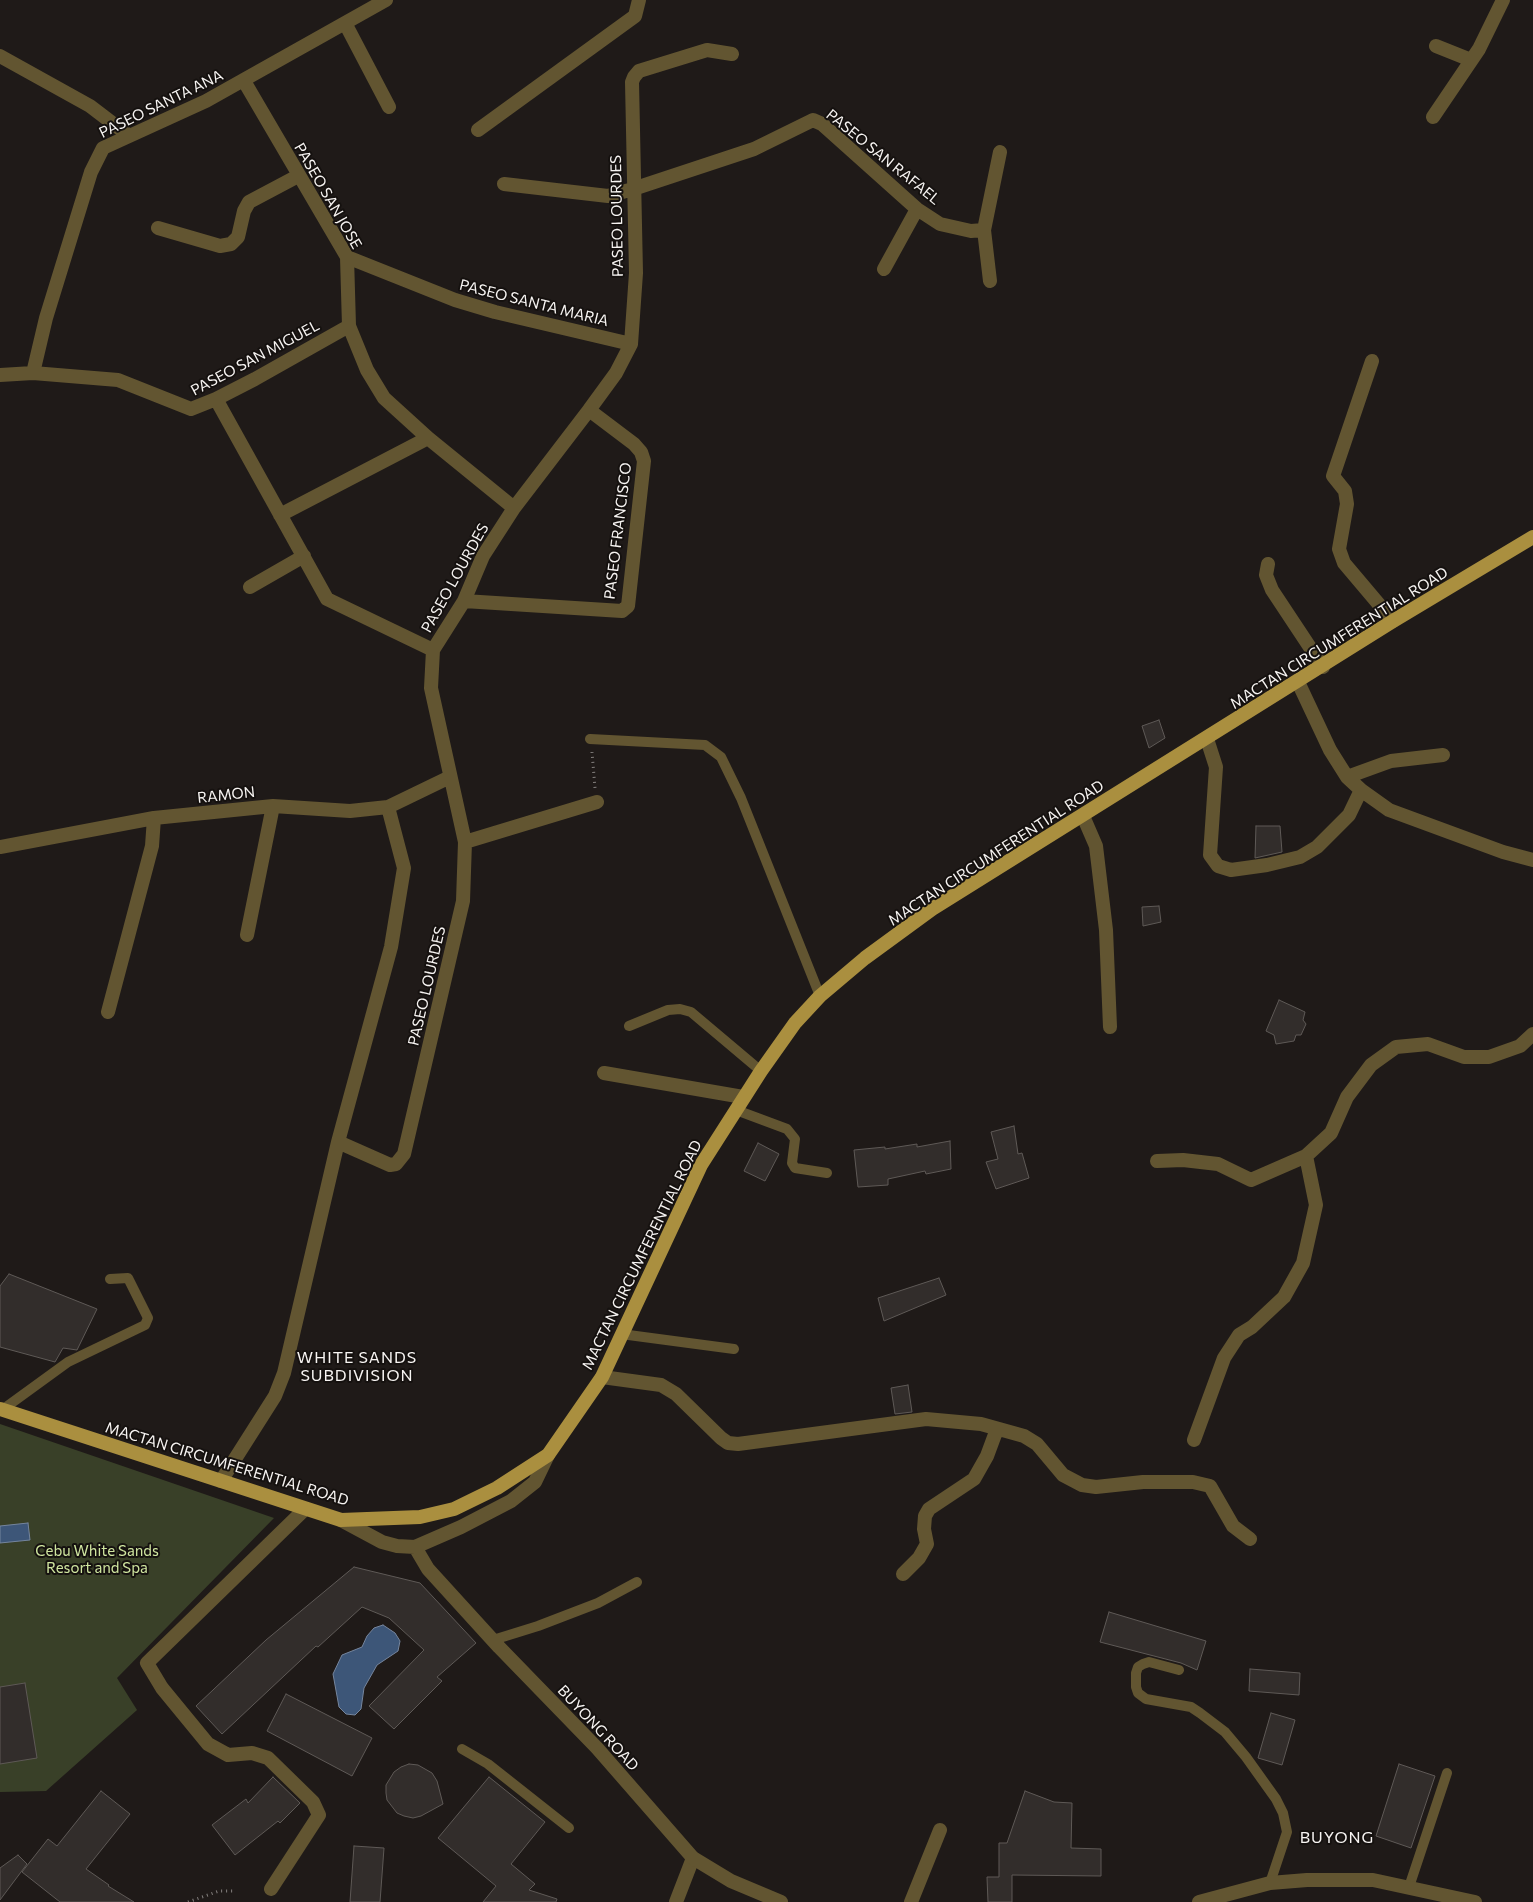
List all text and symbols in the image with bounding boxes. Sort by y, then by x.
street label: PASEO SANTA ANA [96,66,226,142]
street label: PASEO SAN RAFAEL [822,106,944,208]
street label: PASEO SAN JOSE [290,140,366,252]
street label: PASEO LOURDES [607,155,627,277]
street label: PASEO SANTA MARIA [458,276,610,330]
street label: PASEO SAN MIGUEL [188,316,322,400]
street label: PASEO FRANCISCO [601,461,635,601]
street label: PASEO LOURDES [418,520,492,636]
street label: MACTAN CIRCUMFERENTIAL ROAD [1227,563,1451,713]
street label: MACTAN CIRCUMFERENTIAL ROAD [885,776,1107,930]
street label: RAMON [196,783,256,807]
street label: PASEO LOURDES [404,924,450,1048]
street label: MACTAN CIRCUMFERENTIAL ROAD [578,1137,706,1373]
district label: WHITE SANDS SUBDIVISION [295,1348,419,1386]
street label: MACTAN CIRCUMFERENTIAL ROAD [103,1418,351,1510]
park label: Cebu White Sands Resort and Spa [35,1542,159,1577]
street label: BUYONG ROAD [554,1682,642,1774]
district label: BUYONG [1299,1828,1375,1848]

